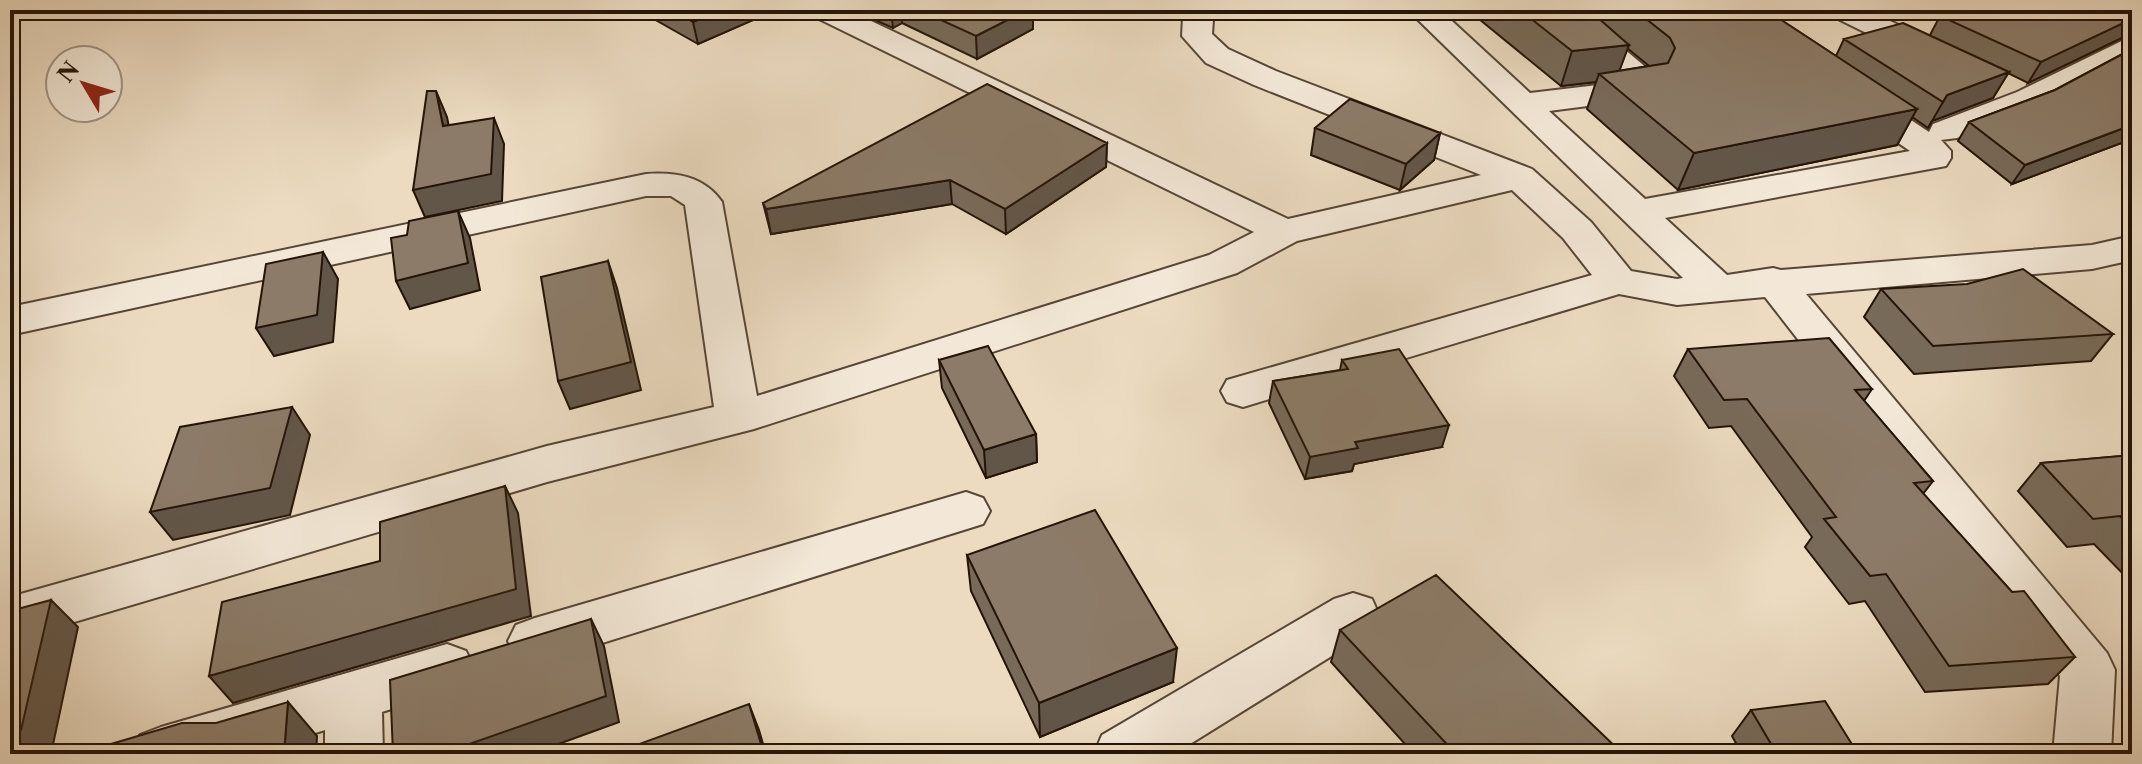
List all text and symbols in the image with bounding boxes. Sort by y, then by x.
north arrow [44,44,124,124]
text: N [52,56,85,88]

